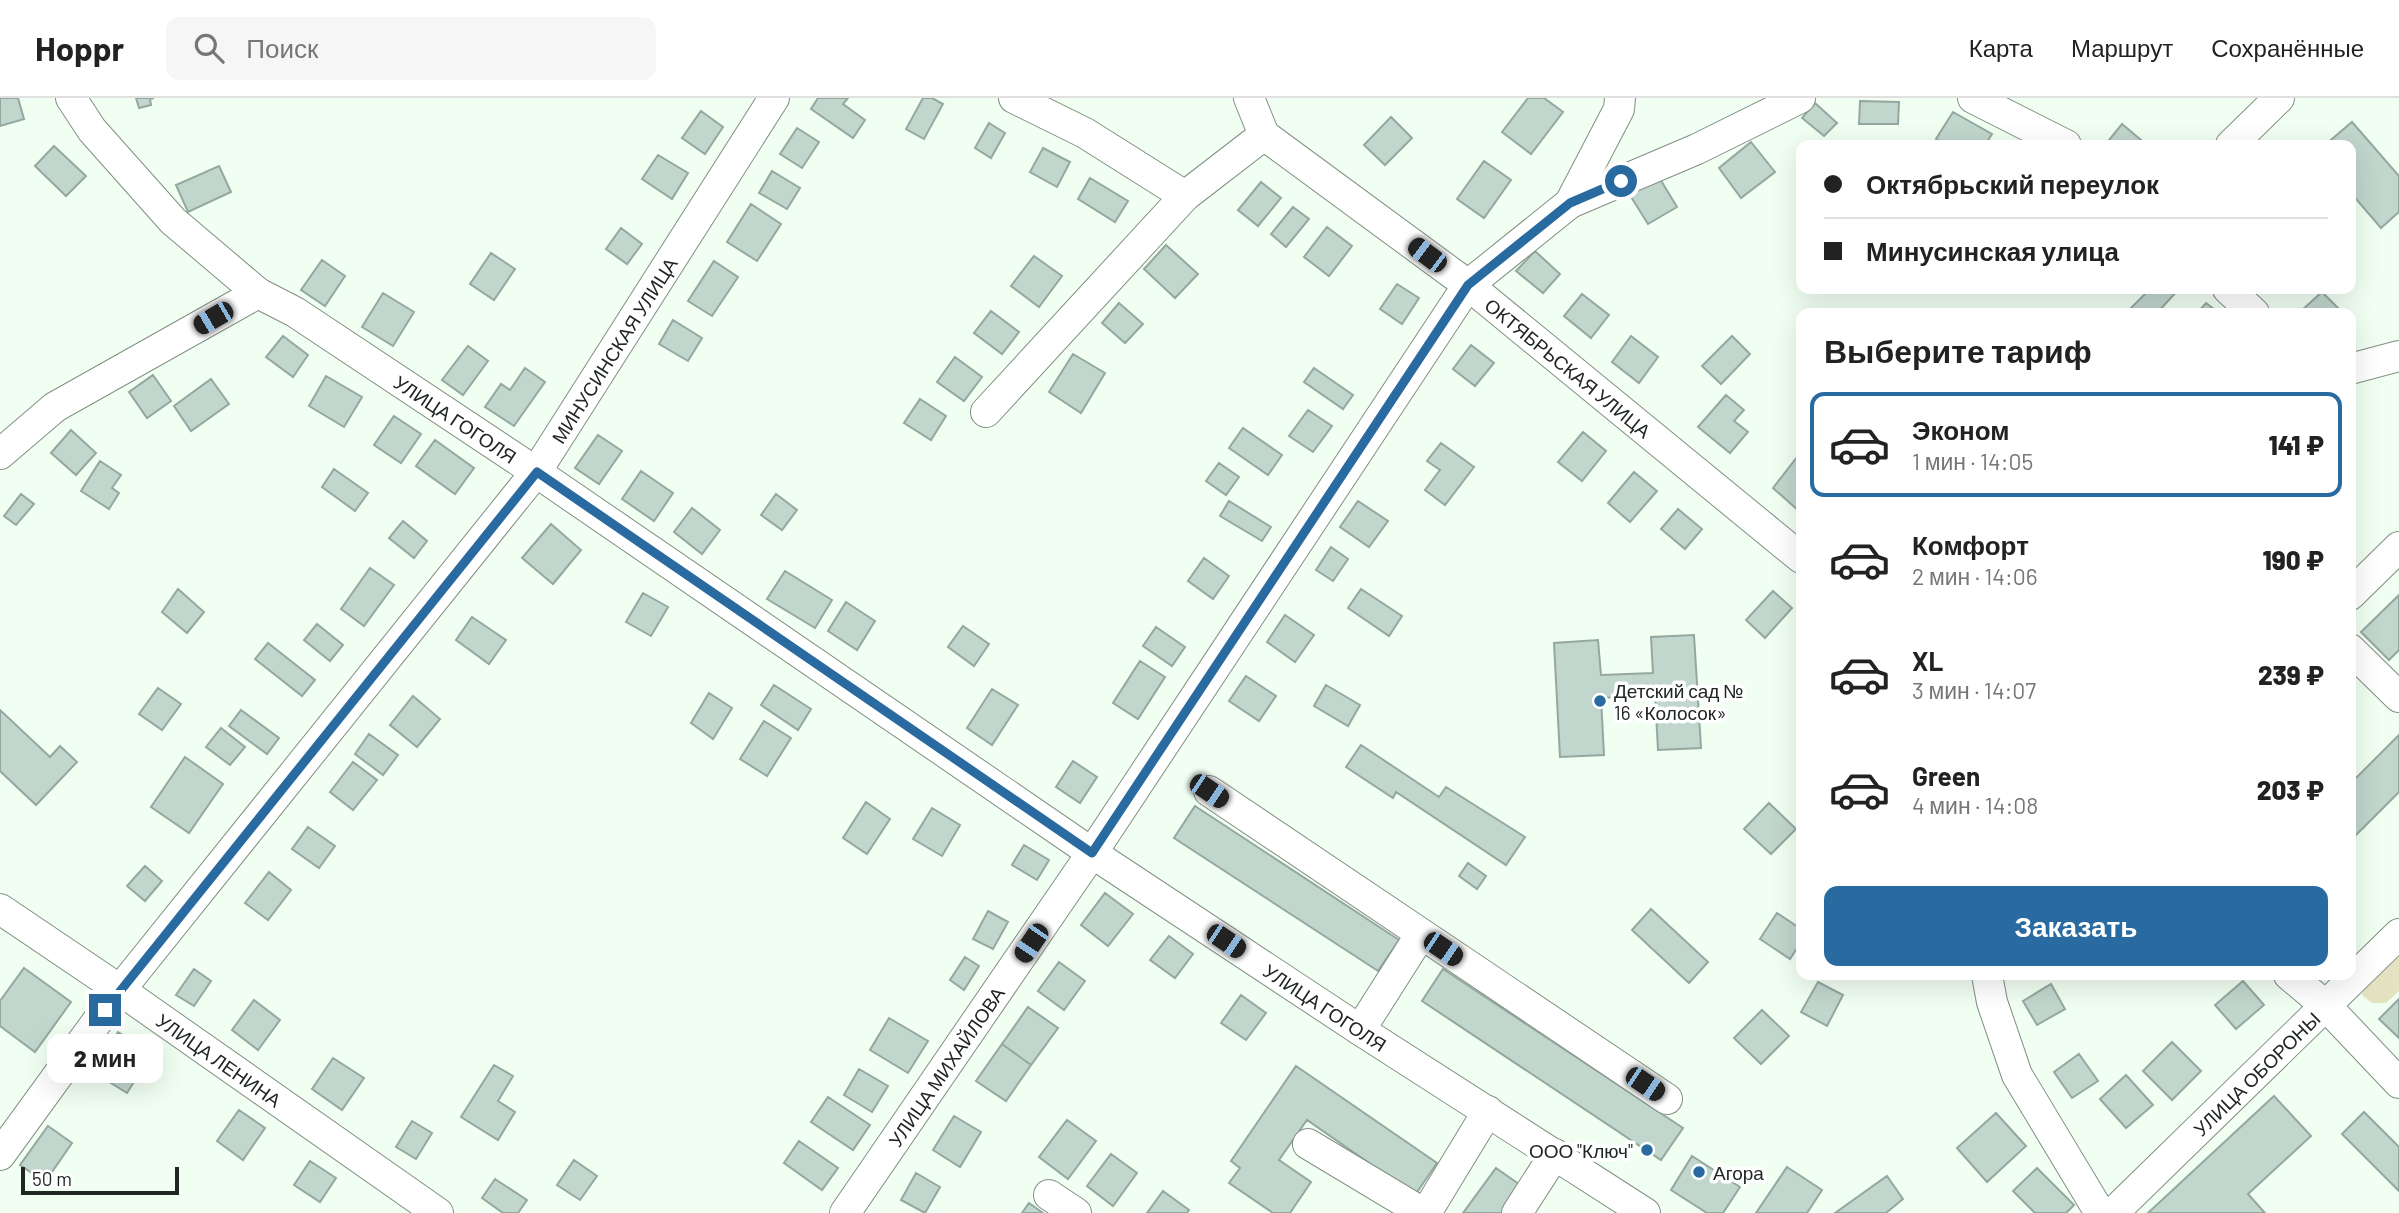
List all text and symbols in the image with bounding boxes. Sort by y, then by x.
search box [166,17,656,80]
text: Hoppr [35,28,124,68]
icon: search [190,29,228,67]
text: Поиск [246,32,318,63]
text: Карта [1969,33,2033,62]
text: Маршрут [2071,33,2173,62]
text: Сохранённые [2211,33,2364,62]
route start [1605,165,1637,197]
text: Октябрьский переулок [1866,168,2159,199]
car [1404,234,1451,276]
text: Минусинская улица [1866,235,2119,266]
street label: МИНУСИНСКАЯ УЛИЦА [546,253,681,447]
street label: ОКТЯБРЬСКАЯ УЛИЦА [1481,293,1656,442]
car [190,298,237,338]
text: Выберите тариф [1824,331,2092,369]
street label: УЛИЦА ГОГОЛЯ [390,370,521,468]
icon: car [1828,413,1891,476]
text: Эконом [1912,414,2010,445]
text: 141 ₽ [2268,429,2324,460]
text: 1 мин · 14:05 [1912,447,2033,475]
icon: car [1828,528,1891,591]
text: Комфорт [1912,529,2029,560]
text: 190 ₽ [2263,544,2324,575]
text: 2 мин · 14:06 [1912,562,2038,590]
icon: car [1828,643,1891,706]
text: XL [1912,645,1943,676]
text: 239 ₽ [2258,659,2324,690]
text: 3 мин · 14:07 [1912,676,2036,704]
place label: Детский сад № 16 «Колосок» [1614,679,1743,724]
marker: Детский сад № 16 «Колосок» [1592,693,1608,709]
icon: car [1828,758,1891,821]
text: Green [1912,760,1980,791]
car [1186,771,1233,811]
text: 203 ₽ [2257,774,2324,805]
text: 4 мин · 14:08 [1912,791,2038,819]
button: Заказать [1824,886,2328,966]
car [1011,920,1052,966]
car [1203,921,1250,961]
car [1420,929,1467,969]
street label: УЛИЦА ГОГОЛЯ [1260,958,1391,1056]
street label: УЛИЦА МИХАЙЛОВА [883,982,1009,1151]
route end [89,994,121,1026]
street label: УЛИЦА ОБОРОНЫ [2188,1007,2324,1140]
street label: УЛИЦА ЛЕНИНА [152,1008,286,1111]
callout: 2 мин [47,1034,163,1084]
text: 2 мин [74,1044,136,1072]
car [1622,1064,1669,1104]
place label: ООО "Ключ" [1529,1139,1633,1162]
marker: ООО "Ключ" [1639,1142,1655,1158]
place label: Агора [1713,1161,1764,1184]
scale bar [21,1164,178,1196]
marker: Агора [1691,1164,1707,1180]
text: 50 m [32,1167,72,1190]

